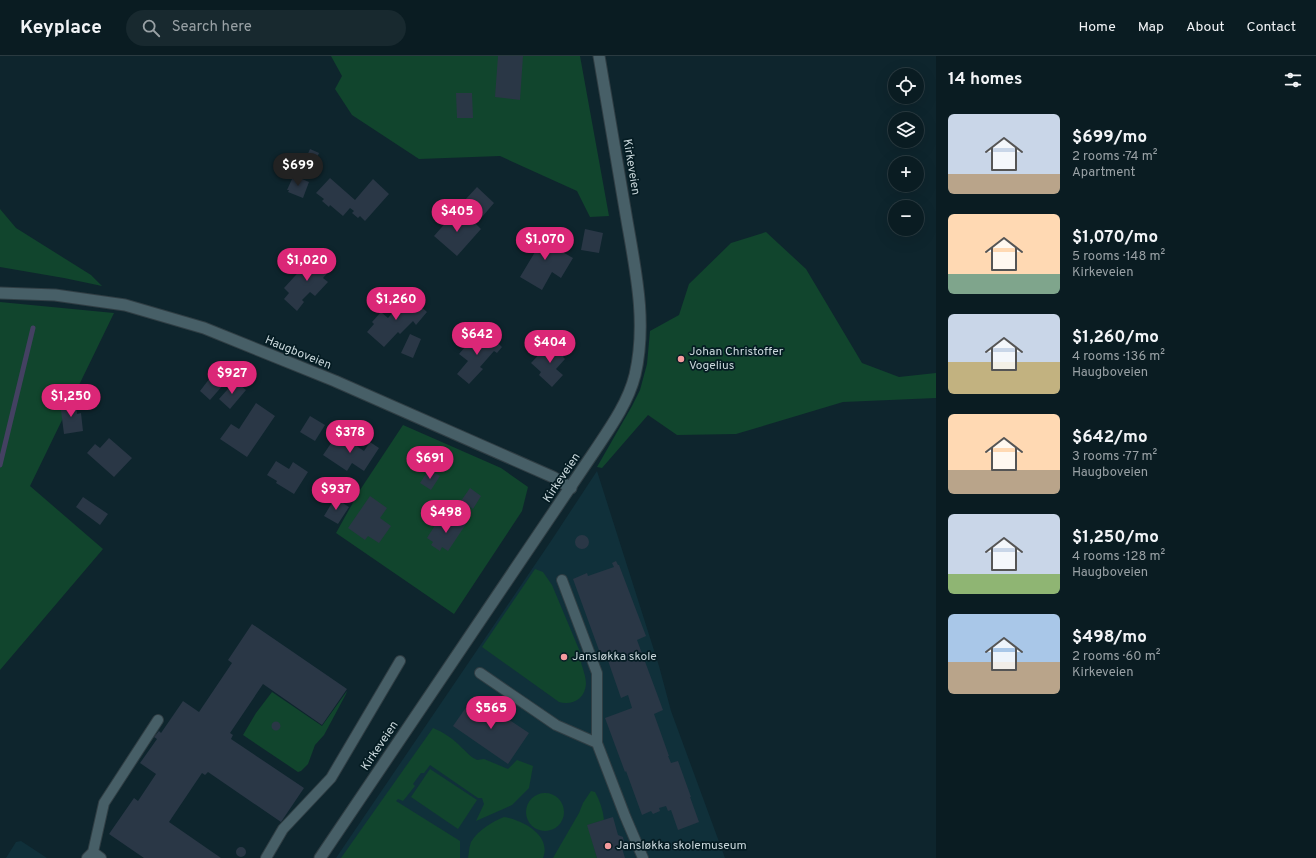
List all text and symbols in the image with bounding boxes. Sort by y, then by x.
search box [126,10,406,46]
text: Keyplace [20,16,102,40]
icon: search [140,17,162,39]
text: Search here [172,18,252,37]
text: Home [1079,19,1116,36]
text: Map [1138,19,1164,36]
text: About [1186,19,1225,36]
text: Contact [1247,19,1296,36]
map controls [888,68,924,236]
button: locate [888,68,924,104]
text: 14 homes [948,69,1022,91]
icon: filters [1282,69,1304,91]
button: layers [888,112,924,148]
text: $699/mo [1072,127,1147,149]
icon: home [980,130,1028,178]
street label: Kirkeveien [619,138,643,196]
text: 2 rooms · 74 m² [1072,149,1157,165]
pin: $699 [274,153,322,187]
button: + [888,156,924,192]
text: $699 [282,158,314,174]
text: Apartment [1072,165,1135,181]
pin: $405 [433,199,481,233]
button: − [888,200,924,236]
text: $405 [441,204,473,220]
pin: $1,070 [512,227,578,261]
text: $1,070/mo [1072,227,1158,249]
icon: home [980,230,1028,278]
text: $1,070 [525,232,565,248]
pin: $1,020 [274,248,340,282]
text: 5 rooms · 148 m² [1072,249,1165,265]
text: $1,020 [286,253,328,269]
text: Kirkeveien [1072,265,1133,281]
pin: $1,260 [363,287,429,321]
text: $1,260 [376,292,416,308]
pin: $642 [453,322,501,356]
text: $642 [461,327,493,343]
text: $1,260/mo [1072,327,1159,349]
pin: $404 [526,330,574,364]
icon: home [980,330,1028,378]
street label: Haugboveien [262,332,334,374]
text: $404 [533,335,567,351]
place label: Johan Christoffer Vogelius [689,344,784,374]
text: 4 rooms · 136 m² [1072,349,1165,365]
marker: Johan Christoffer Vogelius [676,354,686,364]
pin: $927 [208,361,256,395]
text: Haugboveien [1072,365,1148,381]
text: $927 [217,366,247,382]
pin: $1,250 [38,384,104,418]
text: $1,250 [51,389,91,405]
pin: $378 [326,420,374,454]
text: $378 [335,425,365,441]
text: $642/mo [1072,427,1148,449]
icon: home [980,430,1028,478]
pin: $691 [406,446,454,480]
text: 3 rooms · 77 m² [1072,449,1157,465]
street label: Kirkeveien [540,450,584,506]
text: $691 [415,451,445,467]
text: Haugboveien [1072,465,1148,481]
pin: $937 [312,477,360,511]
text: $937 [321,482,351,498]
pin: $498 [422,500,470,534]
text: $498 [430,505,462,521]
text: $1,250/mo [1072,527,1159,549]
icon: home [980,530,1028,578]
text: 4 rooms · 128 m² [1072,549,1165,565]
text: Haugboveien [1072,565,1148,581]
text: $498/mo [1072,627,1147,649]
icon: home [980,630,1028,678]
place label: Jansløkka skole [572,649,657,665]
text: 2 rooms · 60 m² [1072,649,1161,665]
marker: Jansløkka skole [559,652,569,662]
text: Kirkeveien [1072,665,1133,681]
pin: $565 [467,696,515,730]
text: $565 [475,701,507,717]
street label: Kirkeveien [358,718,402,774]
place label: Jansløkka skolemuseum [616,838,747,854]
marker: Jansløkka skolemuseum [603,841,613,851]

